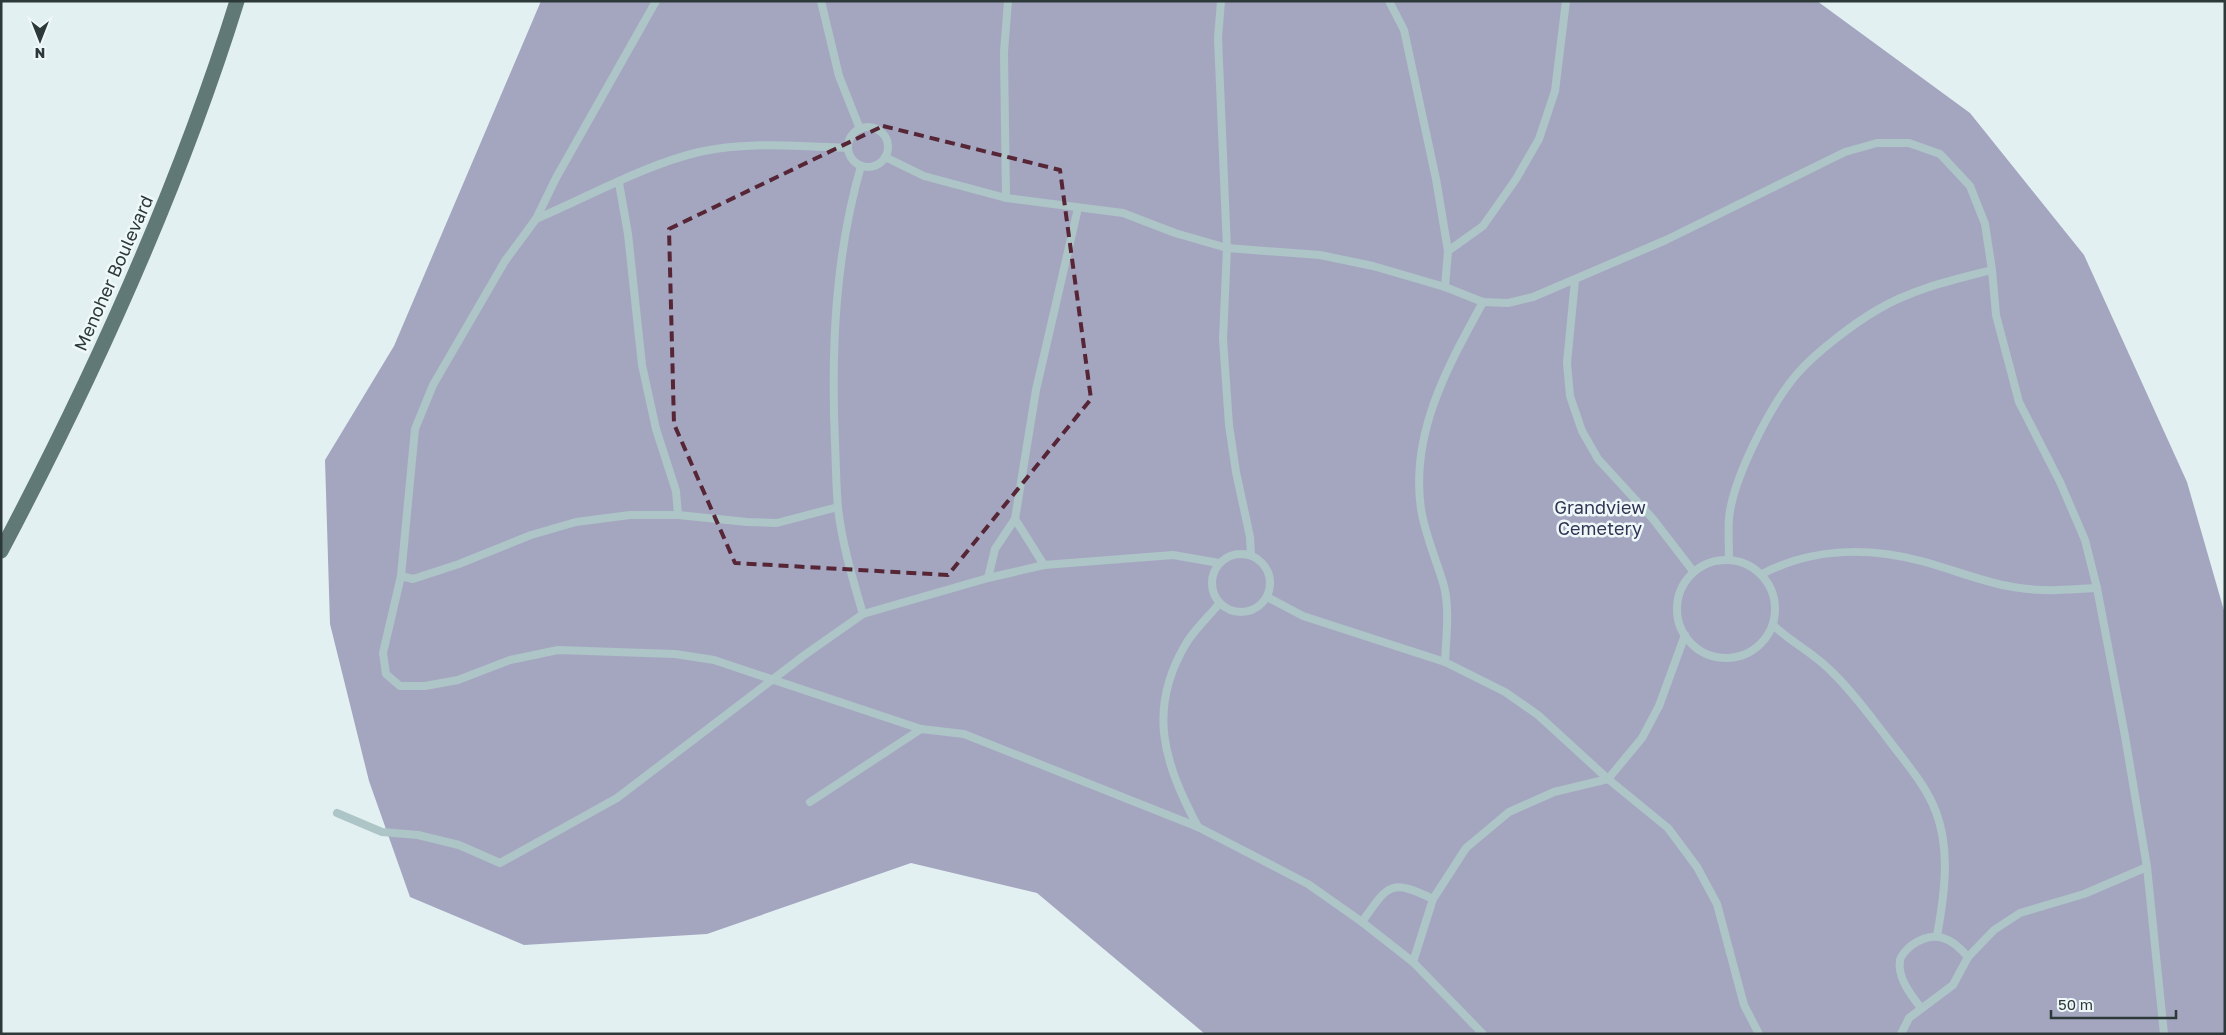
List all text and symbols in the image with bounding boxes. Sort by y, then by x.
north arrow [15,15,65,65]
text: N [35,45,45,62]
street label: Menoher Boulevard [69,192,157,354]
park label: Grandview Cemetery [1554,496,1646,539]
scale bar [2051,988,2176,1020]
text: 50 m [2058,995,2093,1013]

